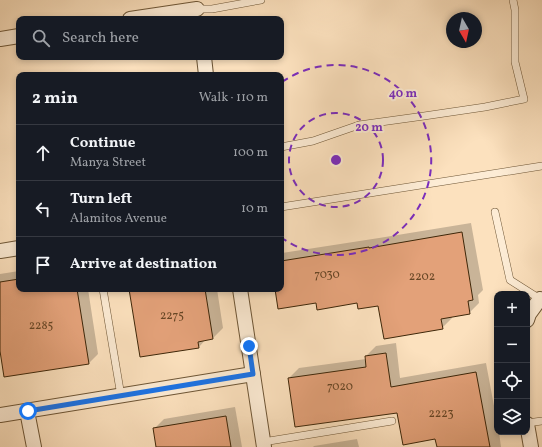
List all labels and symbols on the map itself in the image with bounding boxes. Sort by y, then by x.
north arrow [446,12,482,48]
text: 40 m [389,86,418,102]
text: 20 m [355,120,383,136]
centre of rings [329,153,343,167]
house number: 7030 [314,267,340,283]
house number: 2202 [409,269,435,285]
house number: 2275 [160,308,184,324]
house number: 2285 [29,318,54,334]
route end [240,337,258,355]
house number: 7020 [327,379,353,395]
route start [19,402,37,420]
house number: 2223 [428,406,454,422]

